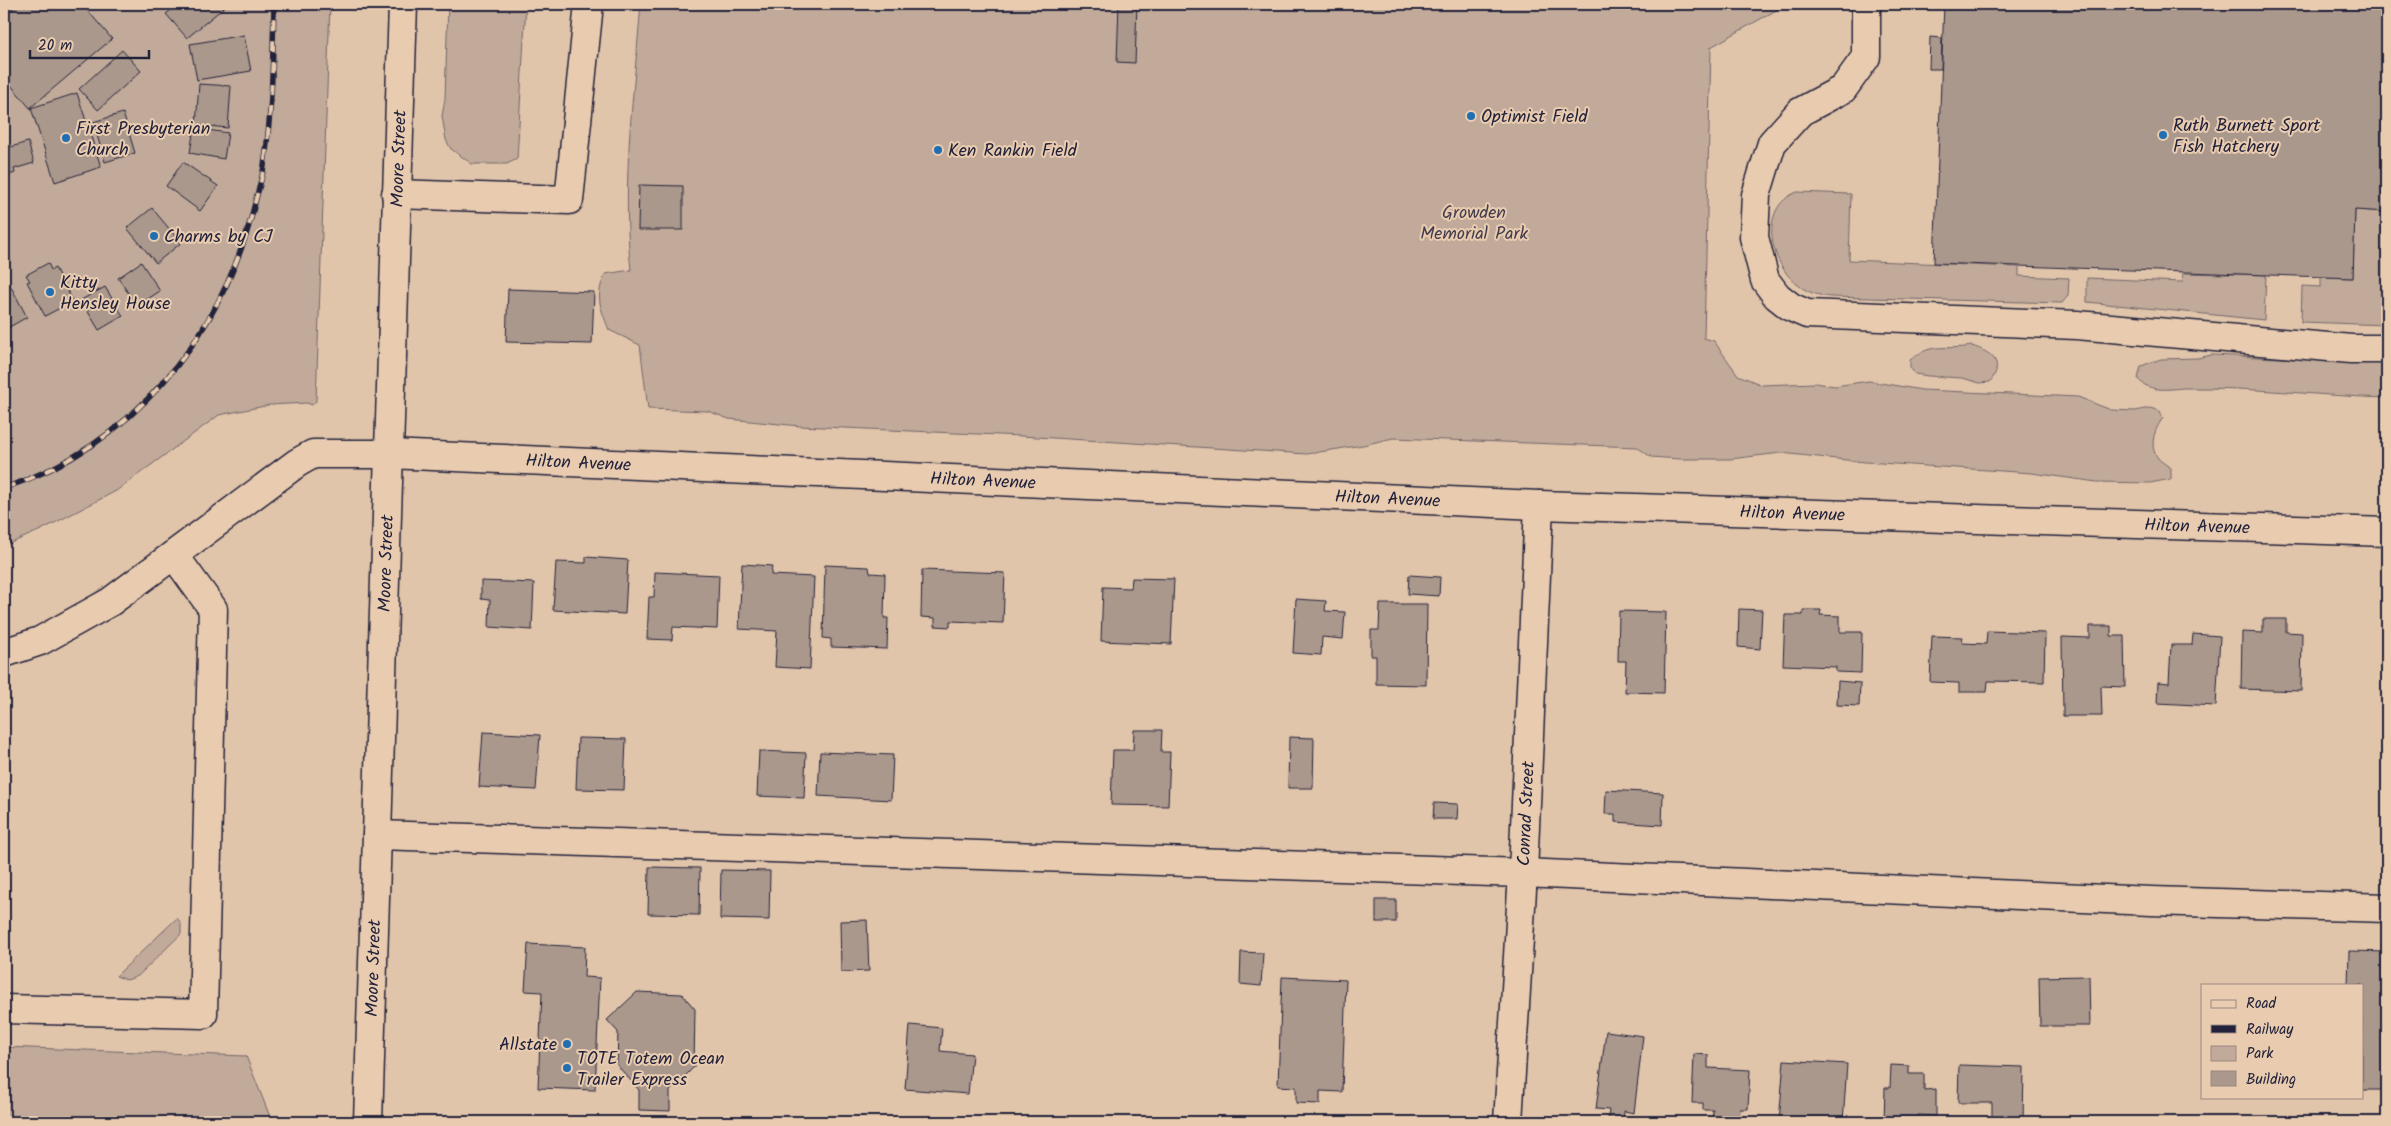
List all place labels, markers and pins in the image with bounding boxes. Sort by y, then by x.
place label: Optimist Field [1481,103,1589,132]
marker: Optimist Field [1465,110,1477,122]
place label: Ruth Burnett Sport Fish Hatchery [2173,112,2321,162]
place label: First Presbyterian Church [76,115,210,165]
marker: Ruth Burnett Sport Fish Hatchery [2157,129,2169,141]
marker: First Presbyterian Church [60,132,72,144]
place label: Ken Rankin Field [948,137,1078,166]
marker: Ken Rankin Field [932,144,944,156]
place label: Charms by CJ [164,223,273,252]
marker: Charms by CJ [148,230,160,242]
place label: Kitty Hensley House [60,269,170,319]
marker: Kitty Hensley House [44,286,56,298]
place label: Allstate [499,1031,557,1060]
marker: Allstate [561,1038,573,1050]
place label: TOTE Totem Ocean Trailer Express [577,1045,725,1095]
marker: TOTE Totem Ocean Trailer Express [561,1062,573,1074]

